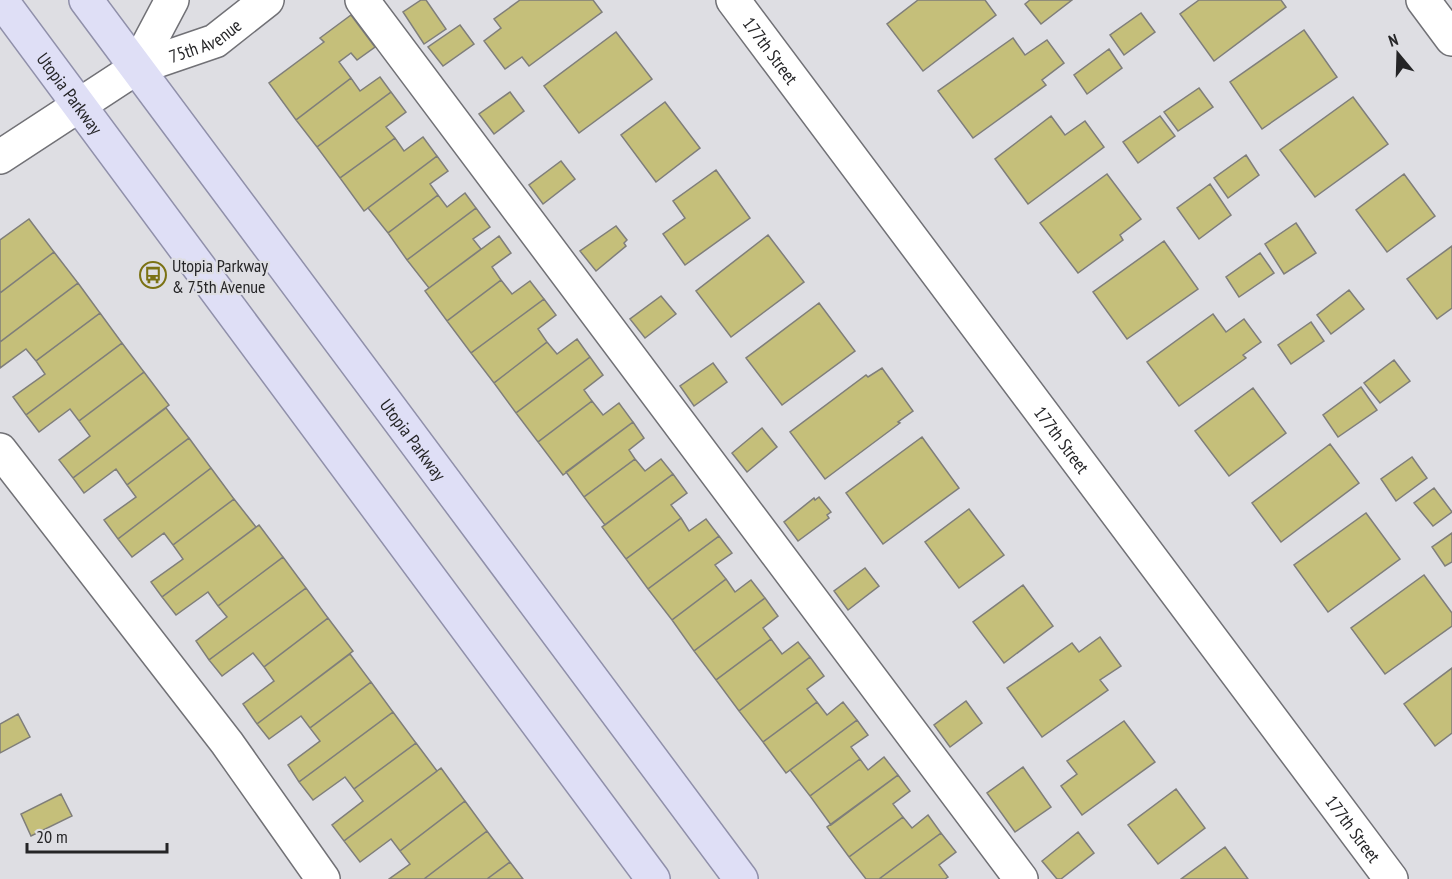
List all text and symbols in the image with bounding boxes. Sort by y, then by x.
street label: 177th Street [738,12,803,89]
street label: 75th Avenue [166,13,246,67]
north arrow [1368,24,1428,84]
text: N [1386,29,1400,51]
street label: Utopia Parkway [32,48,108,139]
place label: Utopia Parkway & 75th Avenue [172,254,268,298]
bus stop icon: Utopia Parkway & 75th Avenue [138,260,168,290]
street label: Utopia Parkway [375,394,452,485]
street label: 177th Street [1029,401,1095,478]
street label: 177th Street [1321,790,1386,867]
scale bar [27,816,166,854]
text: 20 m [36,825,68,848]

